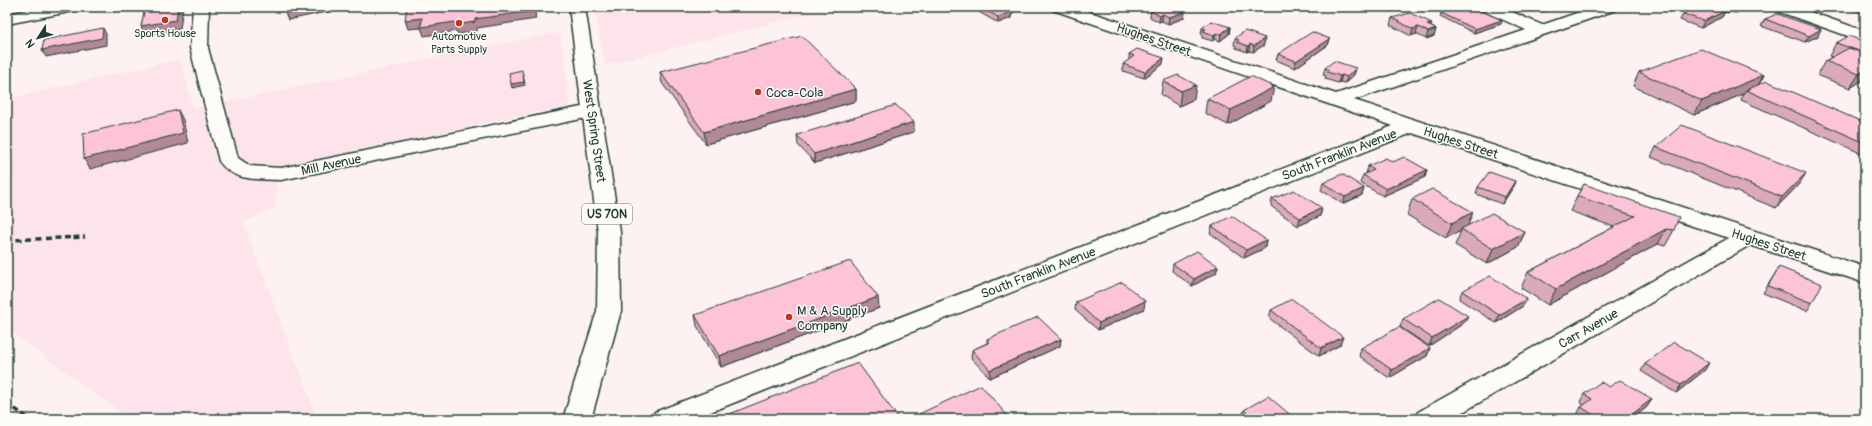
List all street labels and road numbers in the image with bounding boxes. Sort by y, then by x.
street label: Hughes Street [1114,20,1194,60]
street label: West Spring Street [579,79,609,184]
street label: Hughes Street [1421,123,1501,163]
street label: South Franklin Avenue [1280,125,1400,184]
street label: Mill Avenue [300,151,363,179]
road number: US 70N [582,204,632,224]
street label: Hughes Street [1729,225,1809,265]
street label: South Franklin Avenue [979,243,1099,302]
street label: Carr Avenue [1556,305,1622,352]

